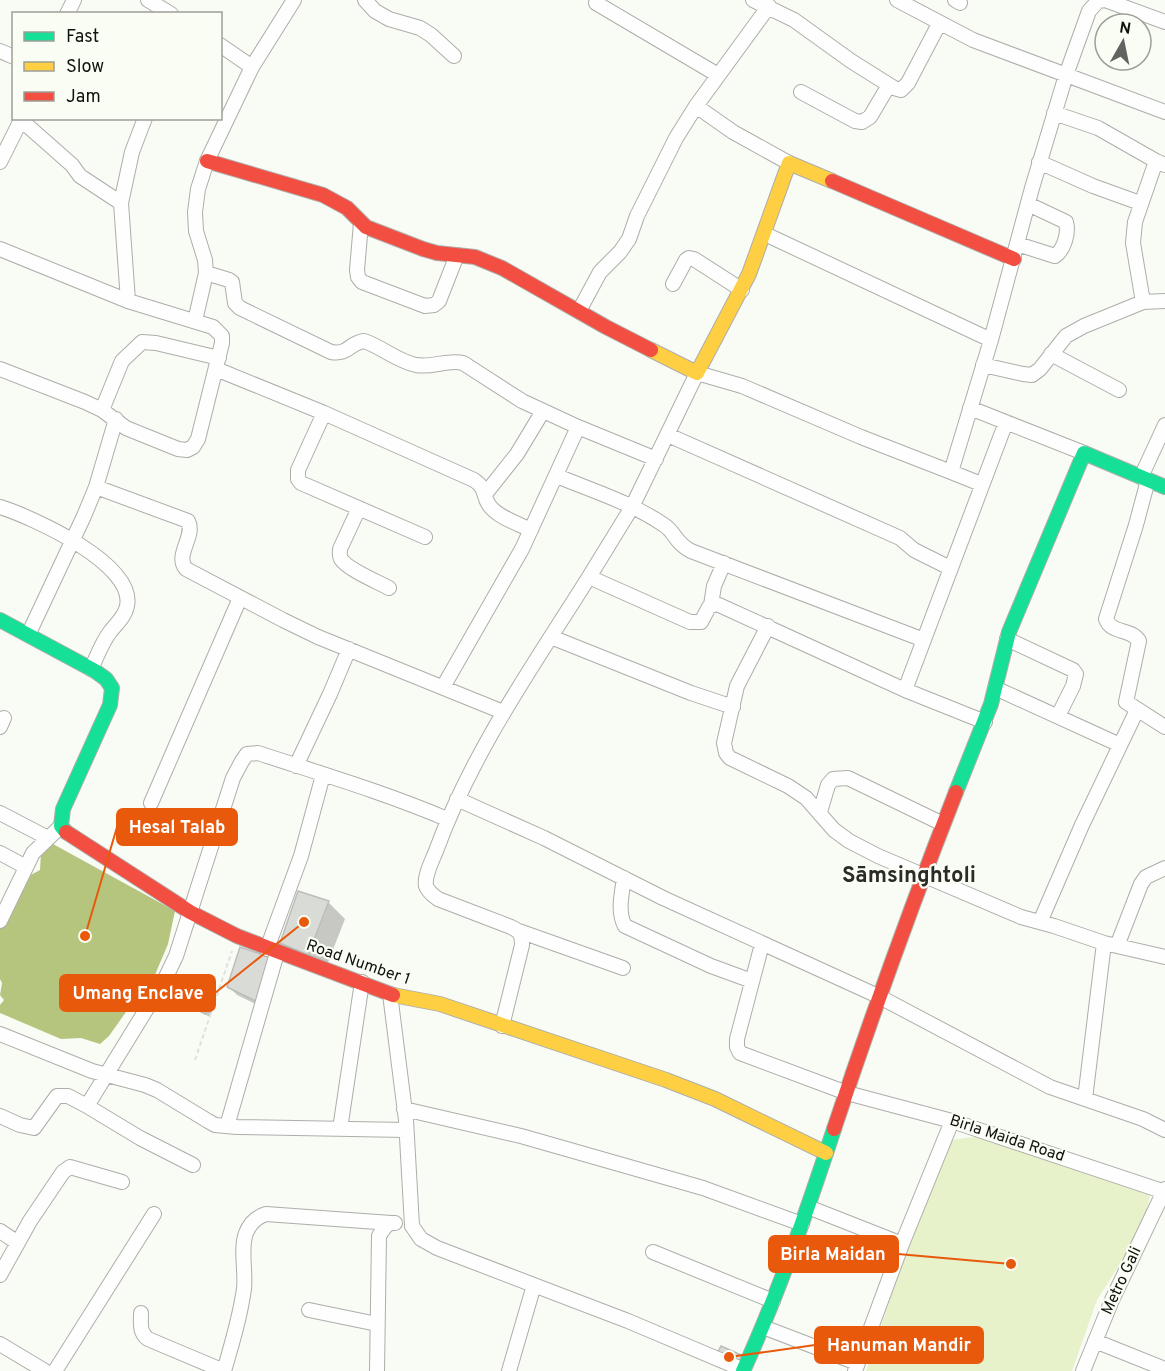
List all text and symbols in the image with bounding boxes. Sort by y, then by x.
legend [12,12,222,120]
north arrow [1093,12,1153,72]
text: N [1118,18,1132,40]
text: Fast [66,26,99,49]
text: Slow [66,56,104,79]
text: Jam [66,86,101,109]
callout: Hesal Talab [117,809,237,845]
text: Hesal Talab [129,817,225,840]
district label: Sāmsinghtoli [842,863,976,890]
street label: Road Number 1 [303,936,413,990]
callout: Umang Enclave [60,975,215,1011]
text: Umang Enclave [73,983,203,1006]
street label: Birla Maida Road [947,1111,1067,1167]
callout: Birla Maidan [769,1236,898,1272]
text: Birla Maidan [780,1244,886,1267]
street label: Metro Gali [1098,1244,1146,1318]
callout: Hanuman Mandir [815,1327,983,1363]
text: Hanuman Mandir [827,1335,971,1358]

